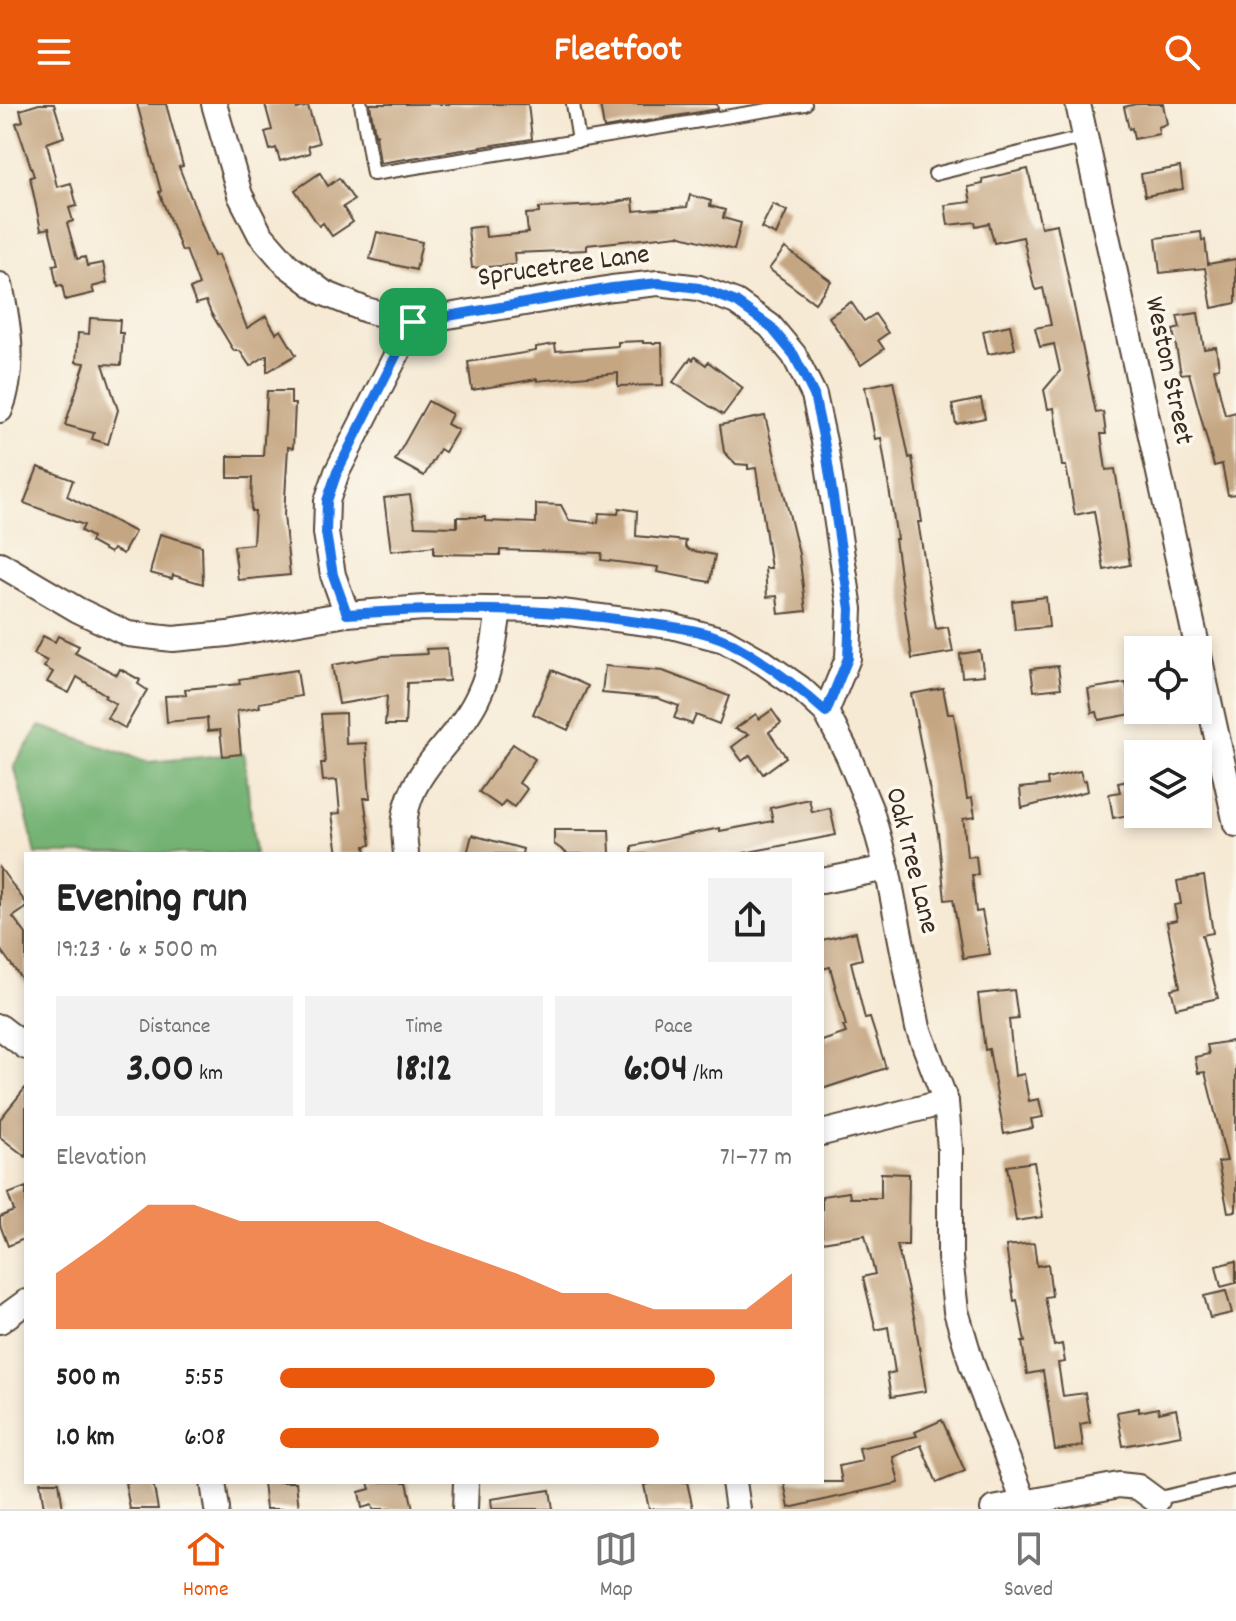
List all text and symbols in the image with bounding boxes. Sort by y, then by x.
text: Fleetfoot [554,26,682,78]
icon: menu [32,30,76,74]
icon: search [1160,30,1204,74]
street label: Sprucetree Lane [476,236,652,300]
pin [379,288,447,356]
street label: Weston Street [1132,293,1202,449]
icon: arrive [391,300,435,344]
map controls [1124,636,1212,828]
button: locate [1124,636,1212,724]
button: layers [1124,740,1212,828]
street label: Oak Tree Lane [873,784,947,938]
text: Evening run [56,870,247,933]
button: share [708,878,792,962]
text: 19:23 · 6 × 500 m [56,932,218,969]
text: Distance [139,1012,211,1043]
text: Time [405,1012,443,1043]
text: Pace [654,1012,693,1043]
text: 3.00 [126,1043,194,1100]
text: 18:12 [395,1043,453,1100]
text: 6:04 [623,1043,688,1100]
text: km [194,1059,223,1090]
text: /km [688,1059,723,1090]
text: Elevation [56,1140,146,1177]
text: 71–77 m [720,1140,792,1177]
text: 500 m [56,1360,120,1397]
text: 5:55 [184,1360,224,1397]
text: 1.0 km [56,1420,115,1457]
text: 6:08 [184,1420,226,1457]
tab: Home [183,1527,229,1606]
tab: Map [594,1527,638,1606]
tab: Saved [1004,1527,1053,1606]

